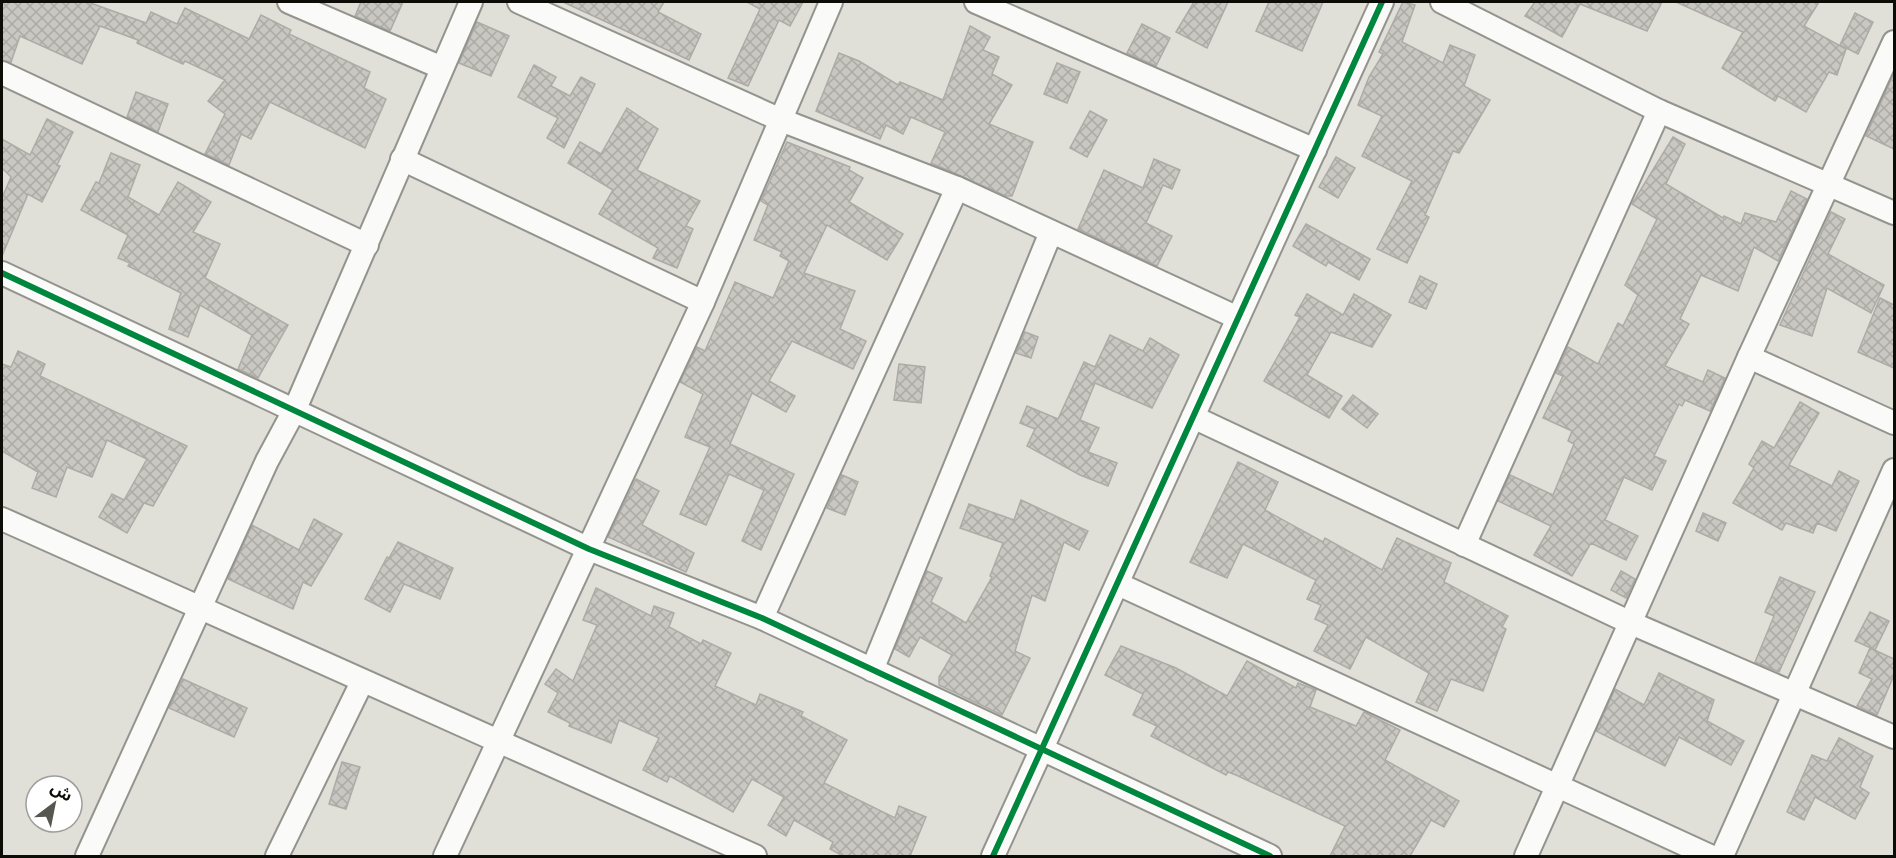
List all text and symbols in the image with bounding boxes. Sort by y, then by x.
north arrow [24,774,84,834]
text: ش [47,777,77,806]

